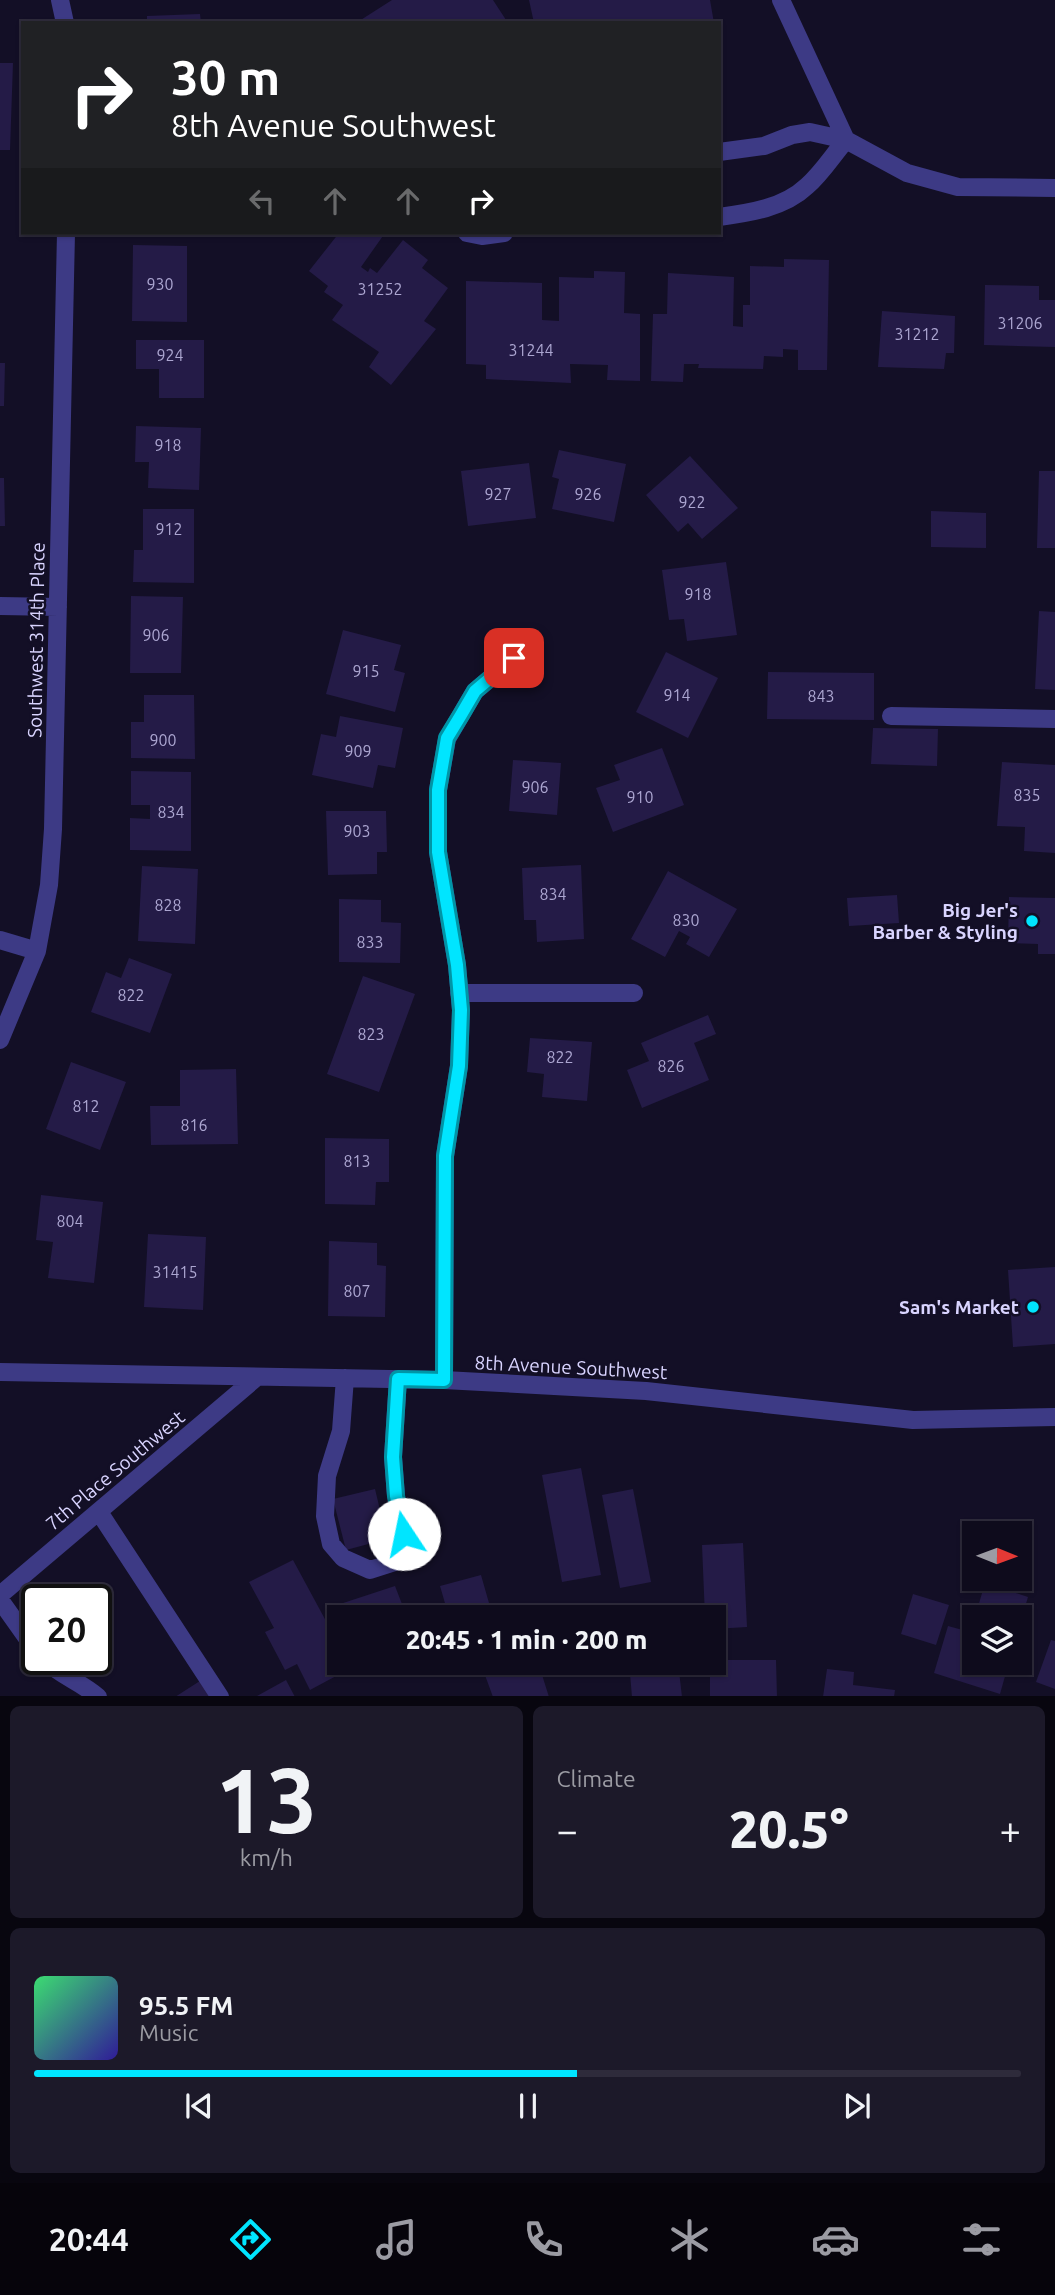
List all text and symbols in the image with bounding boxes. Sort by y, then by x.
icon: right [56,49,147,140]
text: 30 m [171,49,280,104]
text: 8th Avenue Southwest [171,107,496,143]
icon: left [243,182,281,220]
icon: ahead [316,182,354,220]
icon: ahead [389,182,427,220]
icon: right [462,182,500,220]
house number: 930 [146,275,174,293]
house number: 31252 [357,280,403,298]
house number: 31206 [997,314,1043,332]
house number: 31212 [894,325,940,343]
house number: 31244 [508,341,554,359]
house number: 924 [156,346,184,364]
house number: 918 [154,436,182,454]
house number: 927 [484,485,512,503]
house number: 926 [574,485,602,503]
house number: 922 [678,493,706,511]
house number: 912 [155,520,183,538]
street label: Southwest 314th Place [23,542,49,738]
house number: 918 [684,585,712,603]
house number: 906 [142,626,170,644]
pin [484,628,544,688]
icon: arrive [495,639,533,677]
house number: 915 [352,662,380,680]
house number: 914 [663,686,691,704]
house number: 843 [807,687,835,705]
house number: 900 [149,731,177,749]
house number: 909 [344,742,372,760]
house number: 906 [521,778,549,796]
house number: 835 [1013,786,1041,804]
house number: 910 [626,788,654,806]
house number: 834 [157,803,185,821]
house number: 903 [343,822,371,840]
house number: 834 [539,885,567,903]
house number: 828 [154,896,182,914]
place label: Big Jer's Barber & Styling [872,899,1018,943]
house number: 830 [672,911,700,929]
marker: Big Jer's Barber & Styling [1024,913,1040,929]
house number: 833 [356,933,384,951]
house number: 822 [117,986,145,1004]
house number: 823 [357,1025,385,1043]
house number: 822 [546,1048,574,1066]
house number: 826 [657,1057,685,1075]
house number: 812 [72,1097,100,1115]
house number: 816 [180,1116,208,1134]
house number: 813 [343,1152,371,1170]
house number: 804 [56,1212,84,1230]
house number: 31415 [152,1263,198,1281]
house number: 807 [343,1282,371,1300]
place label: Sam's Market [899,1296,1019,1318]
marker: Sam's Market [1025,1299,1041,1315]
street label: 8th Avenue Southwest [474,1351,668,1383]
street label: 7th Place Southwest [41,1405,189,1534]
position arrow [367,1497,441,1571]
north arrow [962,1521,1032,1591]
map controls [962,1521,1032,1675]
speed limit sign: 20 [21,1584,112,1675]
button: layers [962,1605,1032,1675]
text: 20:45 · 1 min · 200 m [406,1625,647,1654]
text: 13 [215,1748,318,1850]
text: Climate [557,1766,636,1791]
text: 20.5° [729,1800,849,1858]
text: − [557,1809,578,1851]
text: + [1000,1809,1021,1851]
text: km/h [240,1845,293,1870]
text: 95.5 FM [139,1991,233,2020]
text: Music [139,2020,198,2045]
icon: previous [180,2087,218,2125]
icon: pause [509,2087,547,2125]
icon: next [838,2087,876,2125]
icon: directions [226,2215,275,2264]
icon: music [372,2215,421,2264]
icon: phone [519,2215,568,2264]
icon: climate [665,2215,714,2264]
icon: car [811,2215,860,2264]
icon: filters [957,2215,1006,2264]
text: 20:44 [49,2221,129,2257]

